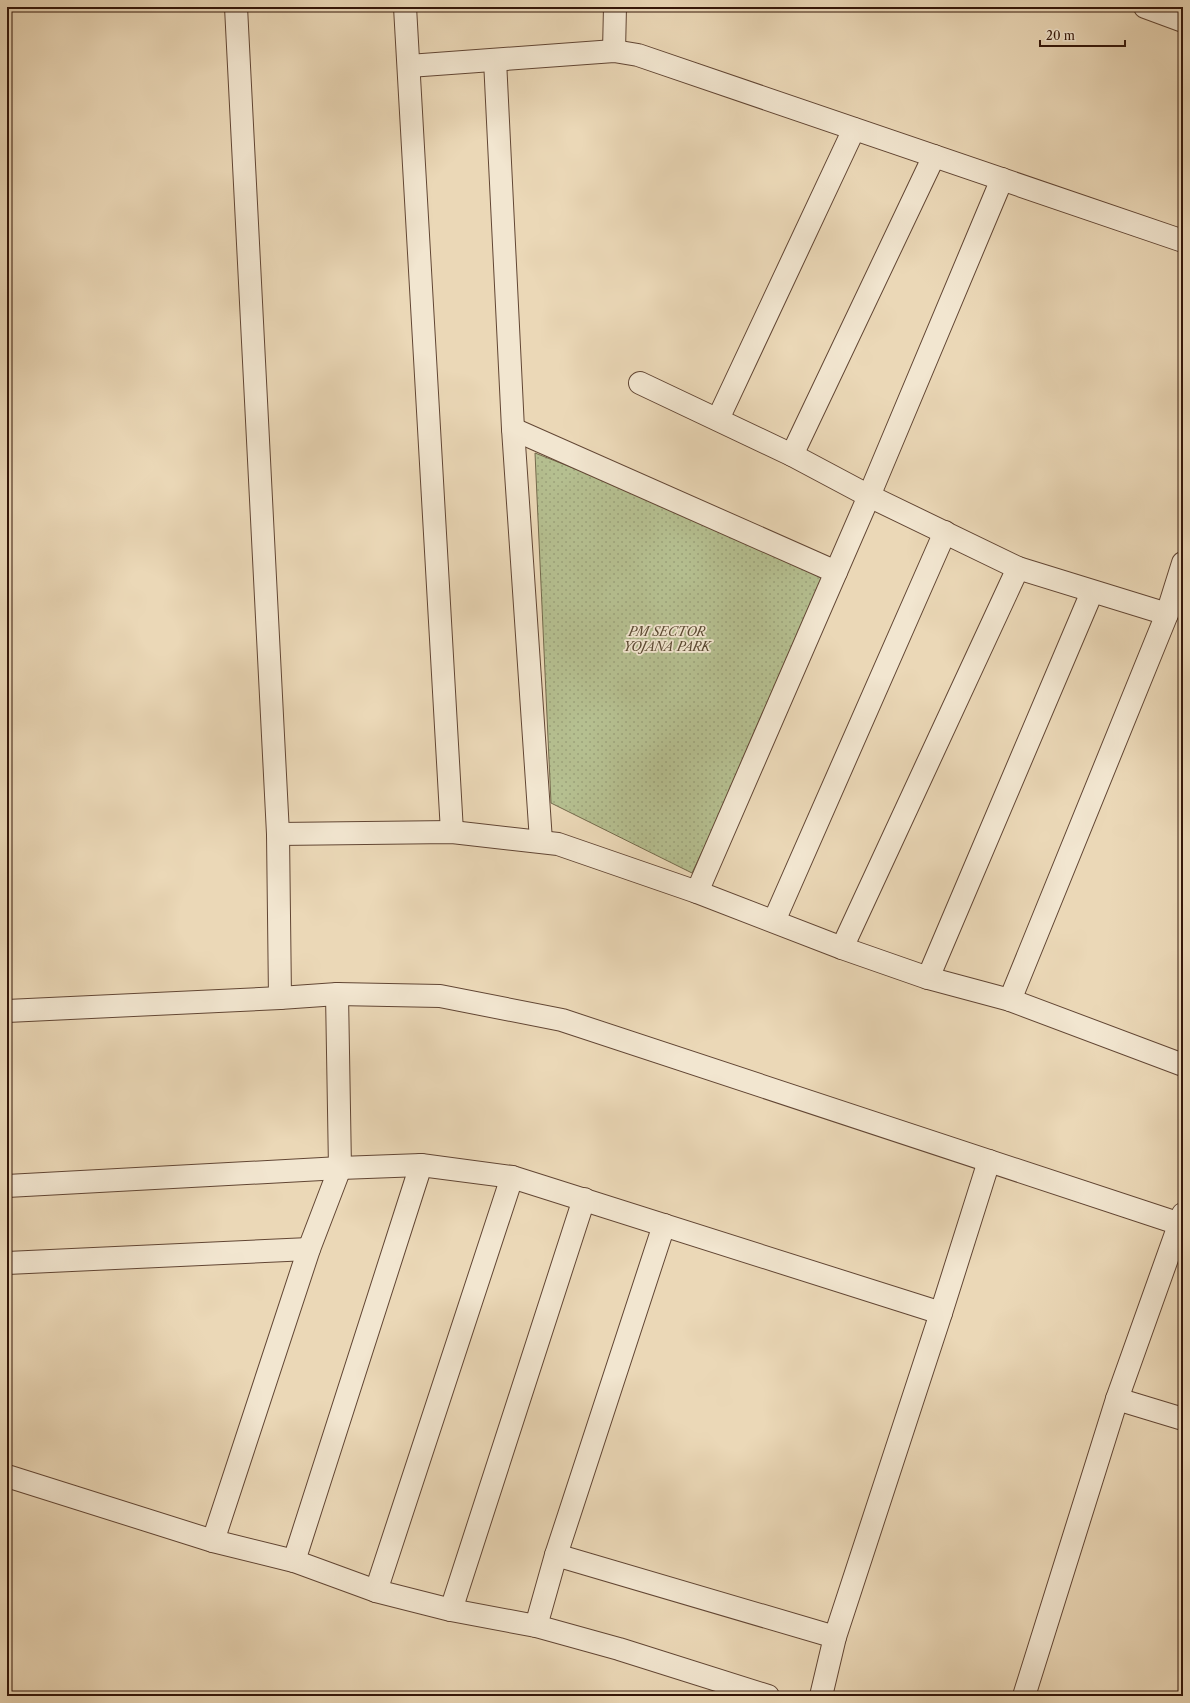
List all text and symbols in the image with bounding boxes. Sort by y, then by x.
scale bar [1040,22,1125,48]
text: 20 m [1046,28,1075,43]
park label: PM SECTOR YOJANA PARK [623,623,713,654]

